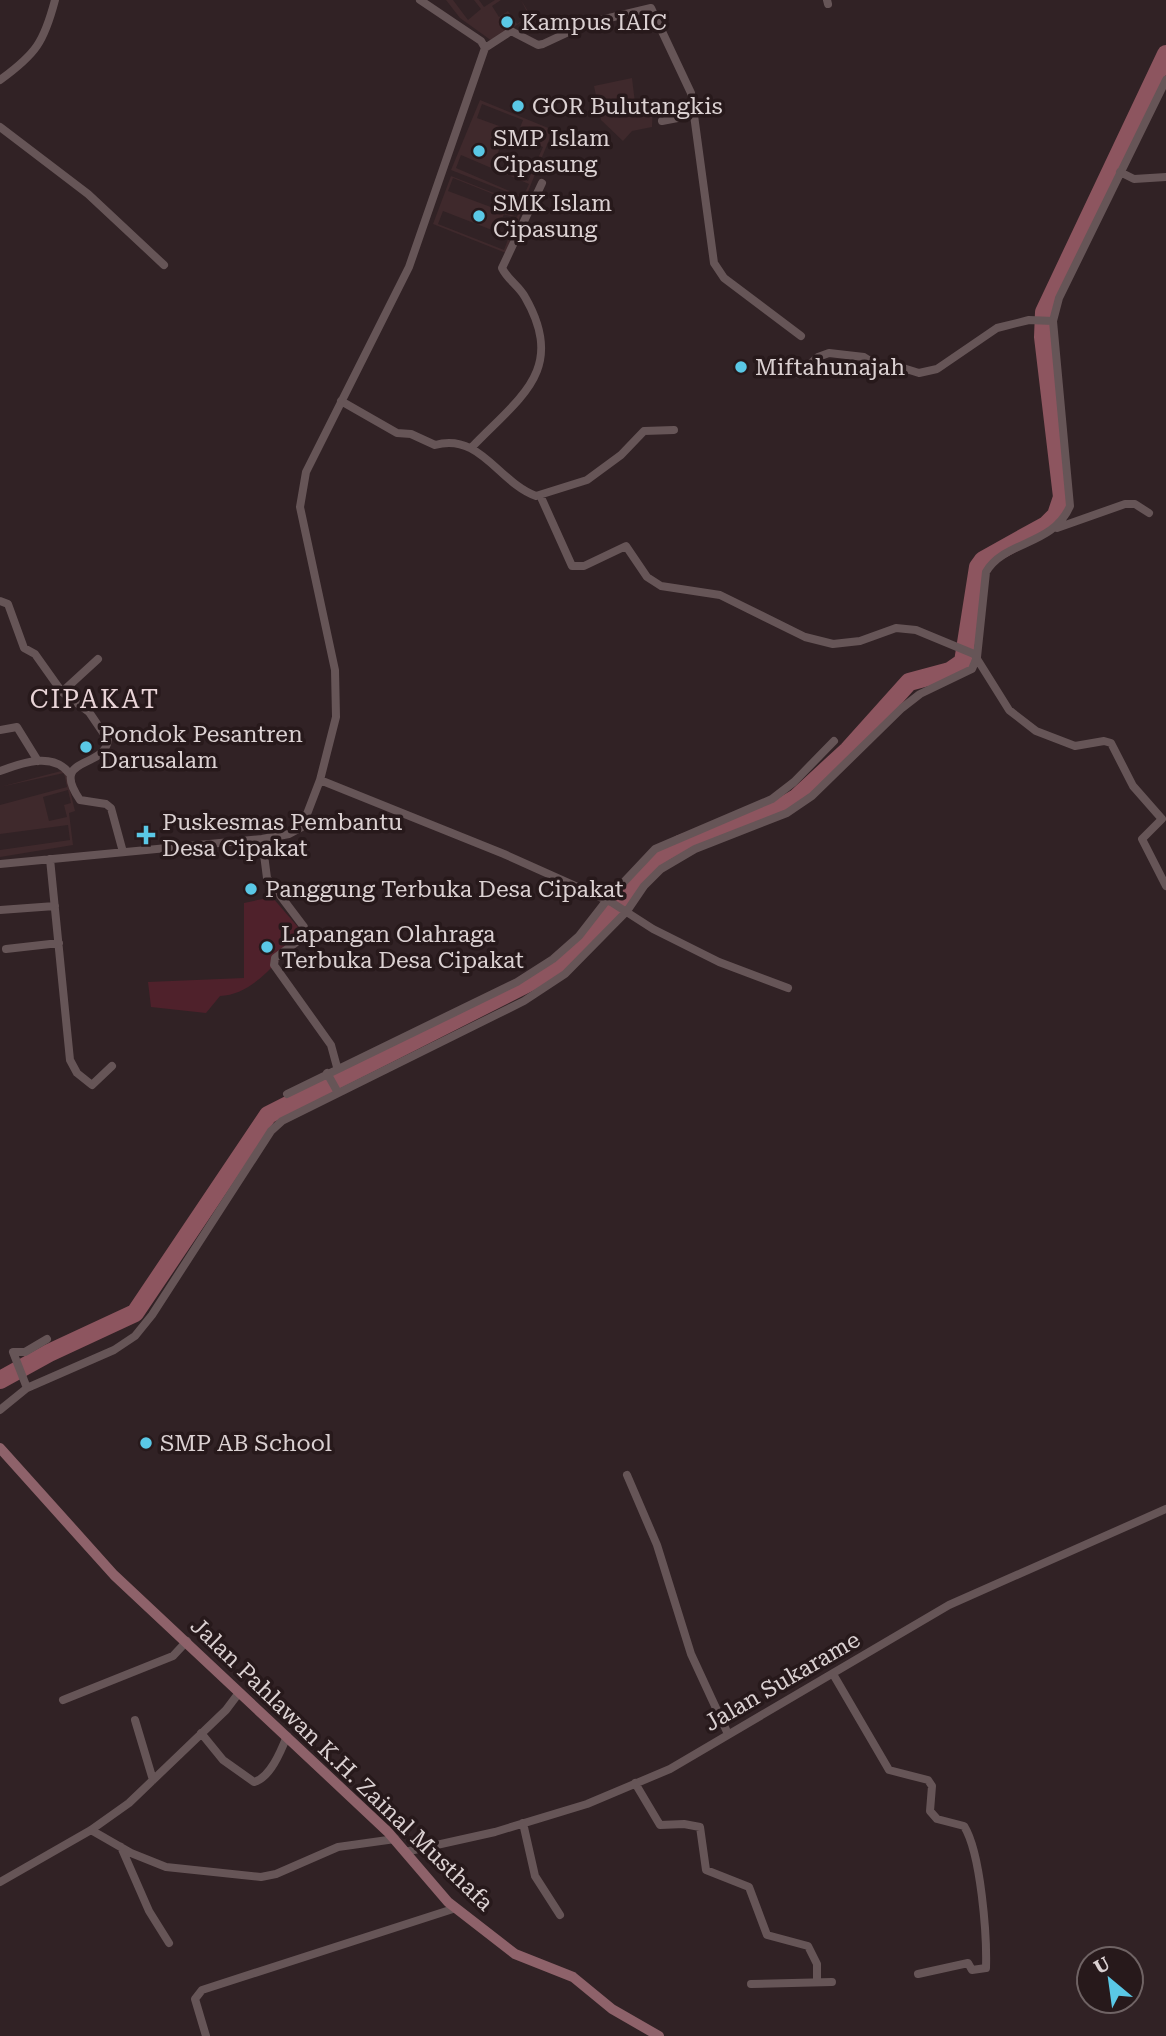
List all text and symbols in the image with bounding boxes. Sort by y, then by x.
place label: Kampus IAIC [521,9,667,36]
marker: Kampus IAIC [499,14,515,30]
place label: GOR Bulutangkis [532,93,723,120]
marker: GOR Bulutangkis [510,98,526,114]
place label: SMP Islam Cipasung [493,125,610,178]
marker: SMP Islam Cipasung [471,143,487,159]
place label: SMK Islam Cipasung [493,190,612,243]
marker: SMK Islam Cipasung [471,208,487,224]
place label: Miftahunajah [755,354,905,381]
marker: Miftahunajah [733,359,749,375]
district label: CIPAKAT [30,684,160,714]
place label: Pondok Pesantren Darusalam [100,721,303,774]
marker: Pondok Pesantren Darusalam [78,739,94,755]
place label: Puskesmas Pembantu Desa Cipakat [162,809,402,862]
marker: Puskesmas Pembantu Desa Cipakat [136,825,156,845]
place label: Panggung Terbuka Desa Cipakat [265,876,624,903]
marker: Panggung Terbuka Desa Cipakat [243,881,259,897]
place label: Lapangan Olahraga Terbuka Desa Cipakat [281,921,524,974]
marker: Lapangan Olahraga Terbuka Desa Cipakat [259,939,275,955]
place label: SMP AB School [160,1430,332,1457]
marker: SMP AB School [138,1435,154,1451]
street label: Jalan Pahlawan K.H. Zainal Musthafa [185,1612,499,1917]
street label: Jalan Sukarame [700,1626,865,1737]
north arrow [1075,1945,1145,2015]
text: U [1090,1952,1114,1979]

